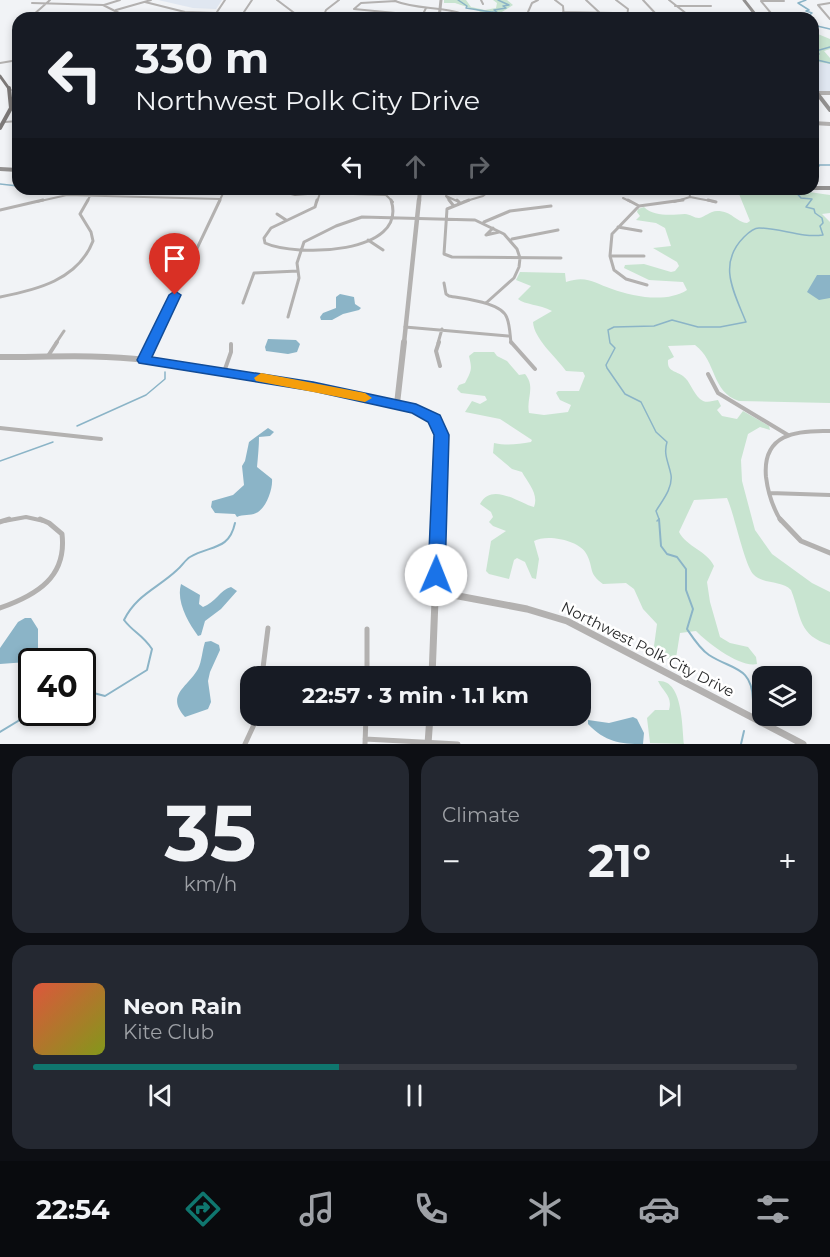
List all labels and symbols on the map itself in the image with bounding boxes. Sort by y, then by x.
pin [149,233,200,295]
position arrow [404,543,468,607]
street label: Northwest Polk City Drive [558,597,738,701]
speed limit sign: 40 [18,648,96,726]

